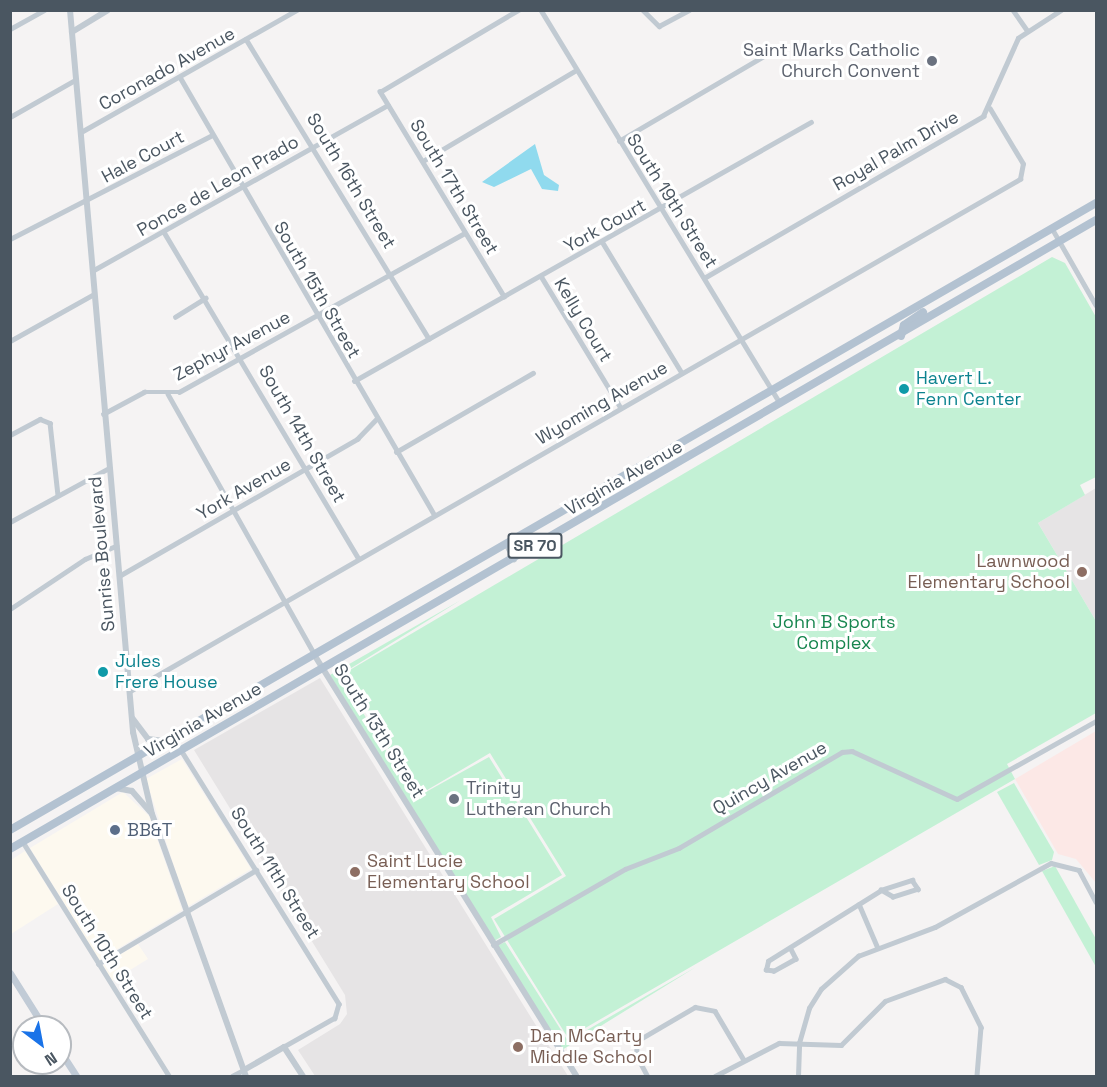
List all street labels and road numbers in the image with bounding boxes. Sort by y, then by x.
street label: Coronado Avenue [95,23,239,115]
street label: Royal Palm Drive [829,106,963,196]
street label: South 16th Street [302,109,400,253]
street label: South 17th Street [405,116,503,258]
street label: Hale Court [98,126,188,188]
street label: South 19th Street [622,130,722,272]
street label: Ponce de Leon Prado [133,131,303,241]
street label: York Court [560,195,650,257]
street label: South 15th Street [269,218,365,362]
street label: Kelly Court [549,274,617,366]
street label: Zephyr Avenue [170,306,294,386]
street label: Wyoming Avenue [532,357,672,449]
street label: South 14th Street [254,362,350,506]
street label: Virginia Avenue [561,436,687,520]
street label: York Avenue [193,453,295,525]
street label: Sunrise Boulevard [84,476,120,632]
road number: SR 70 [506,533,564,559]
street label: South 13th Street [329,660,429,802]
street label: Virginia Avenue [140,678,266,762]
street label: Quincy Avenue [709,737,831,819]
street label: South 11th Street [226,803,324,943]
street label: South 10th Street [57,880,157,1024]

